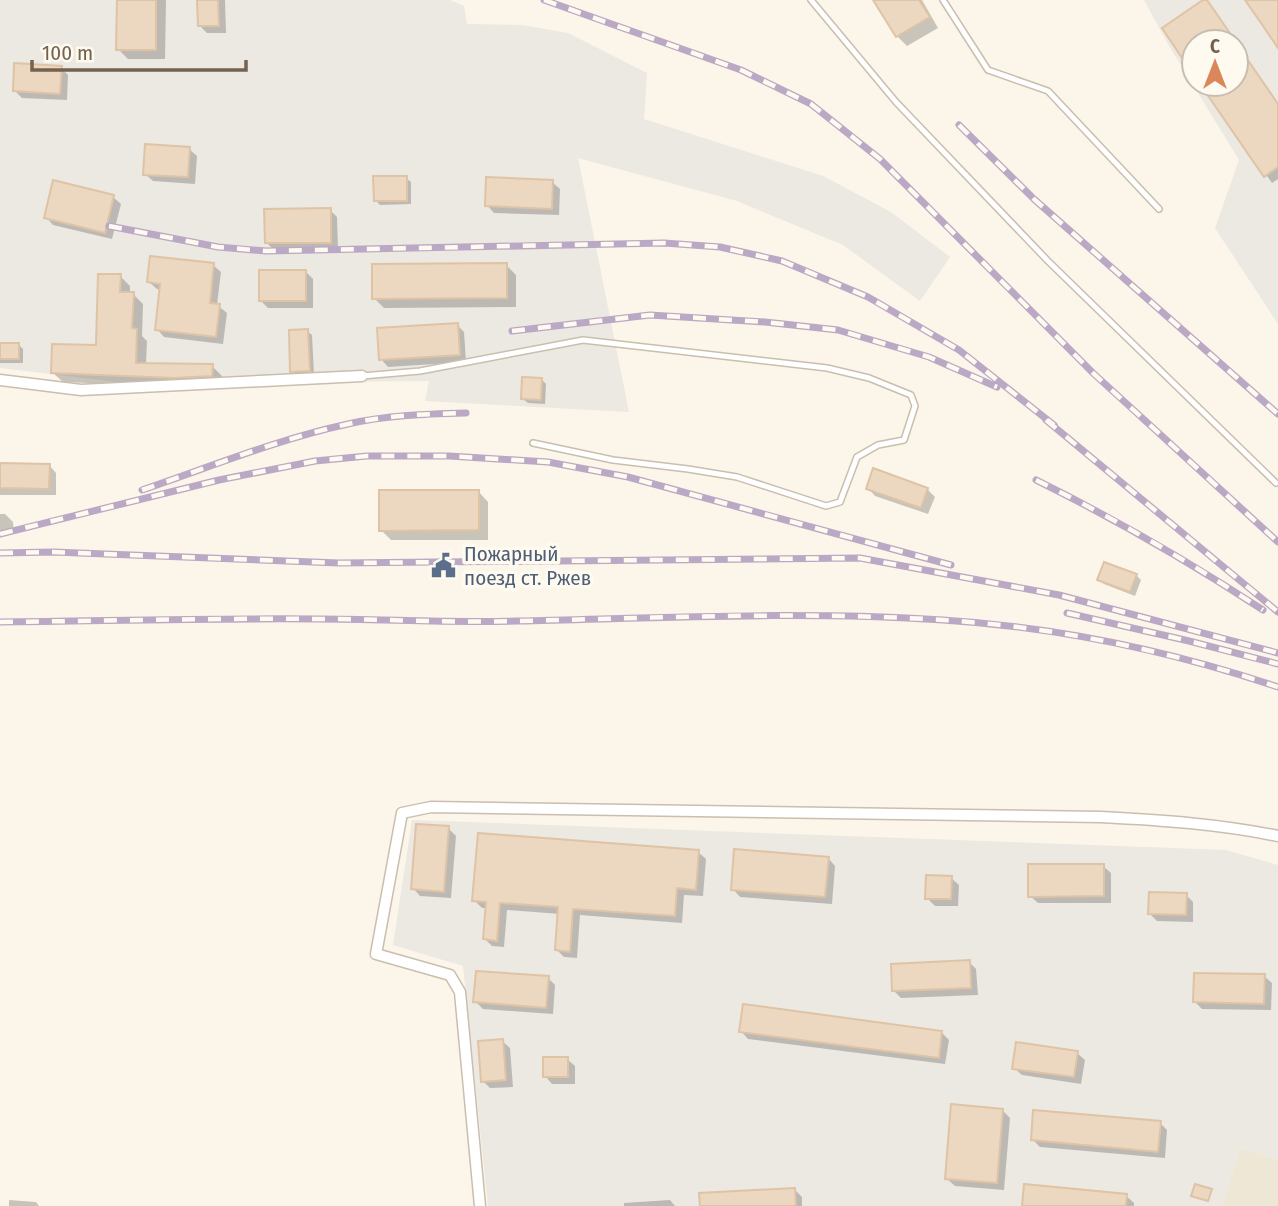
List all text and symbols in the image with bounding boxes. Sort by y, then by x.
scale bar [32,28,245,72]
north arrow [1180,28,1250,98]
text: С [1210,35,1220,58]
text: 100 m [42,40,93,66]
place label: Пожарный поезд ст. Ржев [464,541,591,591]
public building icon: Пожарный поезд ст. Ржев [430,552,458,580]

